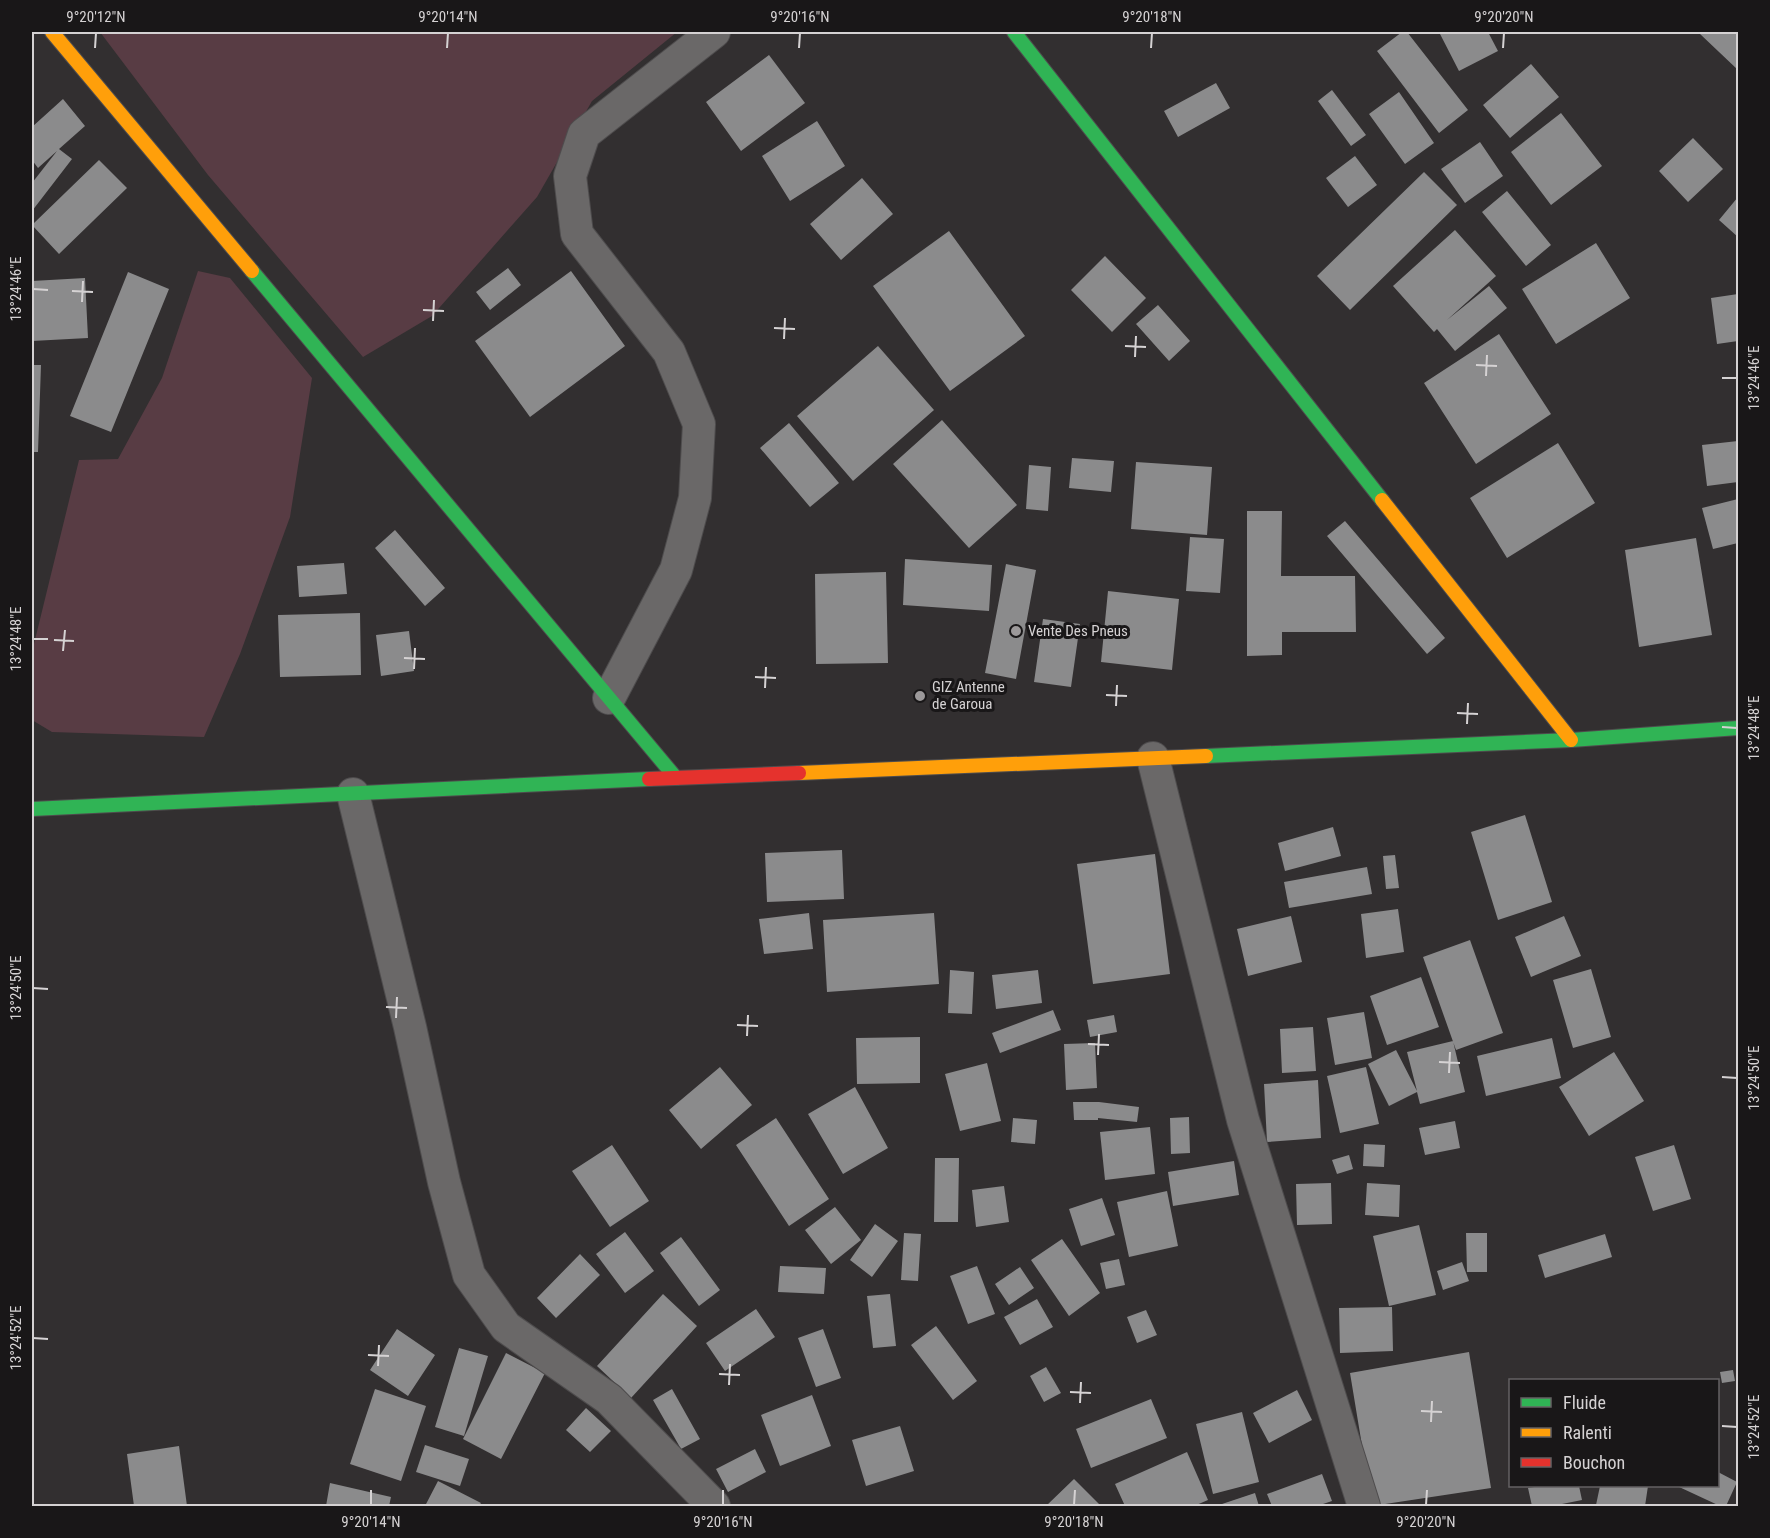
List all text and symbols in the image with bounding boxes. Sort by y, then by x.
text: 9°20'12"N [66,8,126,26]
text: 9°20'14"N [418,8,478,26]
text: 9°20'16"N [770,8,830,26]
text: 9°20'18"N [1122,8,1182,26]
text: 9°20'20"N [1474,8,1534,26]
text: 13°24'46"E [7,257,25,321]
text: 13°24'46"E [1745,346,1763,410]
text: 13°24'48"E [7,607,25,671]
place label: Vente Des Pneus [1028,622,1128,640]
marker: Vente Des Pneus [1009,624,1023,638]
place label: GIZ Antenne de Garoua [932,678,1005,713]
marker: GIZ Antenne de Garoua [913,689,927,703]
text: 13°24'48"E [1745,696,1763,760]
text: 13°24'50"E [7,956,25,1020]
text: 13°24'50"E [1745,1046,1763,1110]
text: 13°24'52"E [7,1306,25,1370]
legend [1509,1379,1719,1487]
text: Fluide [1563,1392,1606,1413]
text: 13°24'52"E [1745,1395,1763,1459]
text: Ralenti [1563,1422,1612,1443]
text: Bouchon [1563,1452,1625,1473]
text: 9°20'14"N [341,1513,401,1531]
text: 9°20'16"N [693,1513,753,1531]
text: 9°20'18"N [1044,1513,1104,1531]
text: 9°20'20"N [1396,1513,1456,1531]

